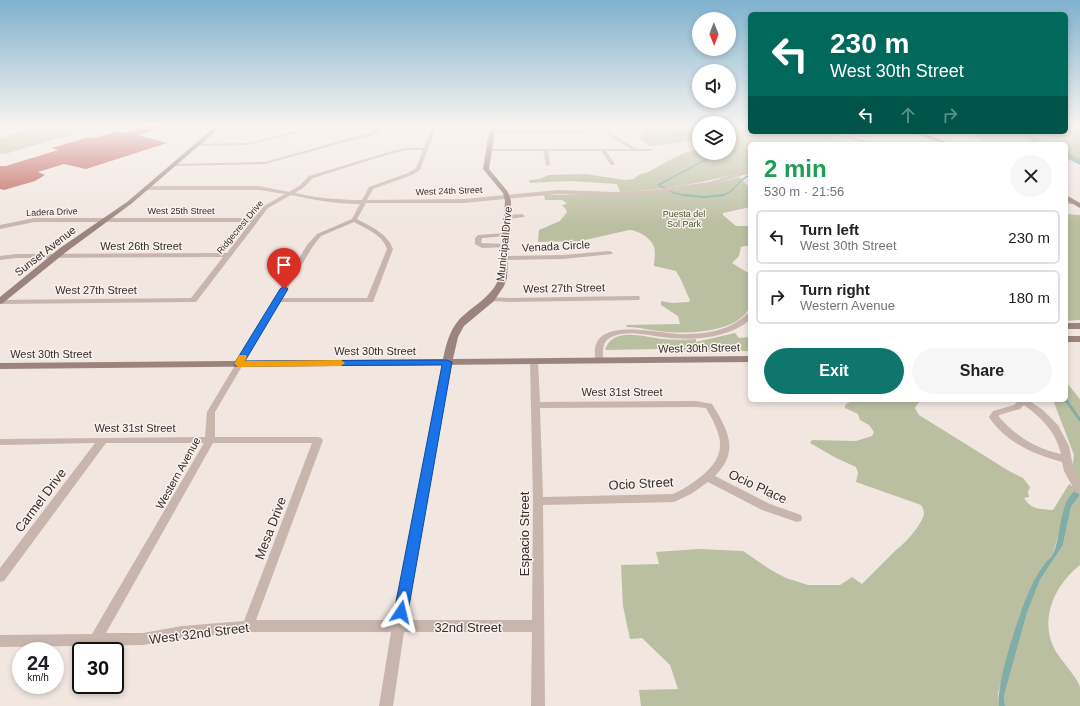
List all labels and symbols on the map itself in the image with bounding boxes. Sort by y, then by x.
north arrow [692,12,736,56]
street label: West 24th Street [415,185,483,197]
street label: Ridgecrest Drive [215,198,265,256]
street label: Ladera Drive [26,206,78,218]
street label: West 25th Street [148,206,215,216]
street label: Municipal Drive [494,206,514,282]
park label: Puesta del Sol Park [663,209,705,229]
street label: Sunset Avenue [12,224,78,278]
street label: Venada Circle [521,238,591,254]
street label: West 26th Street [100,240,182,252]
pin [267,248,301,289]
street label: West 27th Street [523,281,605,295]
street label: West 27th Street [55,284,137,296]
street label: West 30th Street [658,341,740,355]
street label: West 30th Street [334,345,416,357]
street label: West 30th Street [10,348,92,360]
street label: West 31st Street [581,386,663,398]
street label: West 31st Street [94,422,176,434]
street label: Western Avenue [153,435,203,511]
street label: Carmel Drive [12,466,69,535]
street label: Ocio Place [726,466,789,507]
street label: Ocio Street [608,474,674,493]
street label: Espacio Street [517,491,532,576]
street label: Mesa Drive [252,495,289,562]
position arrow [380,591,422,633]
street label: West 32nd Street [148,620,250,647]
street label: 32nd Street [434,620,502,635]
speed limit sign: 30 [72,642,124,694]

